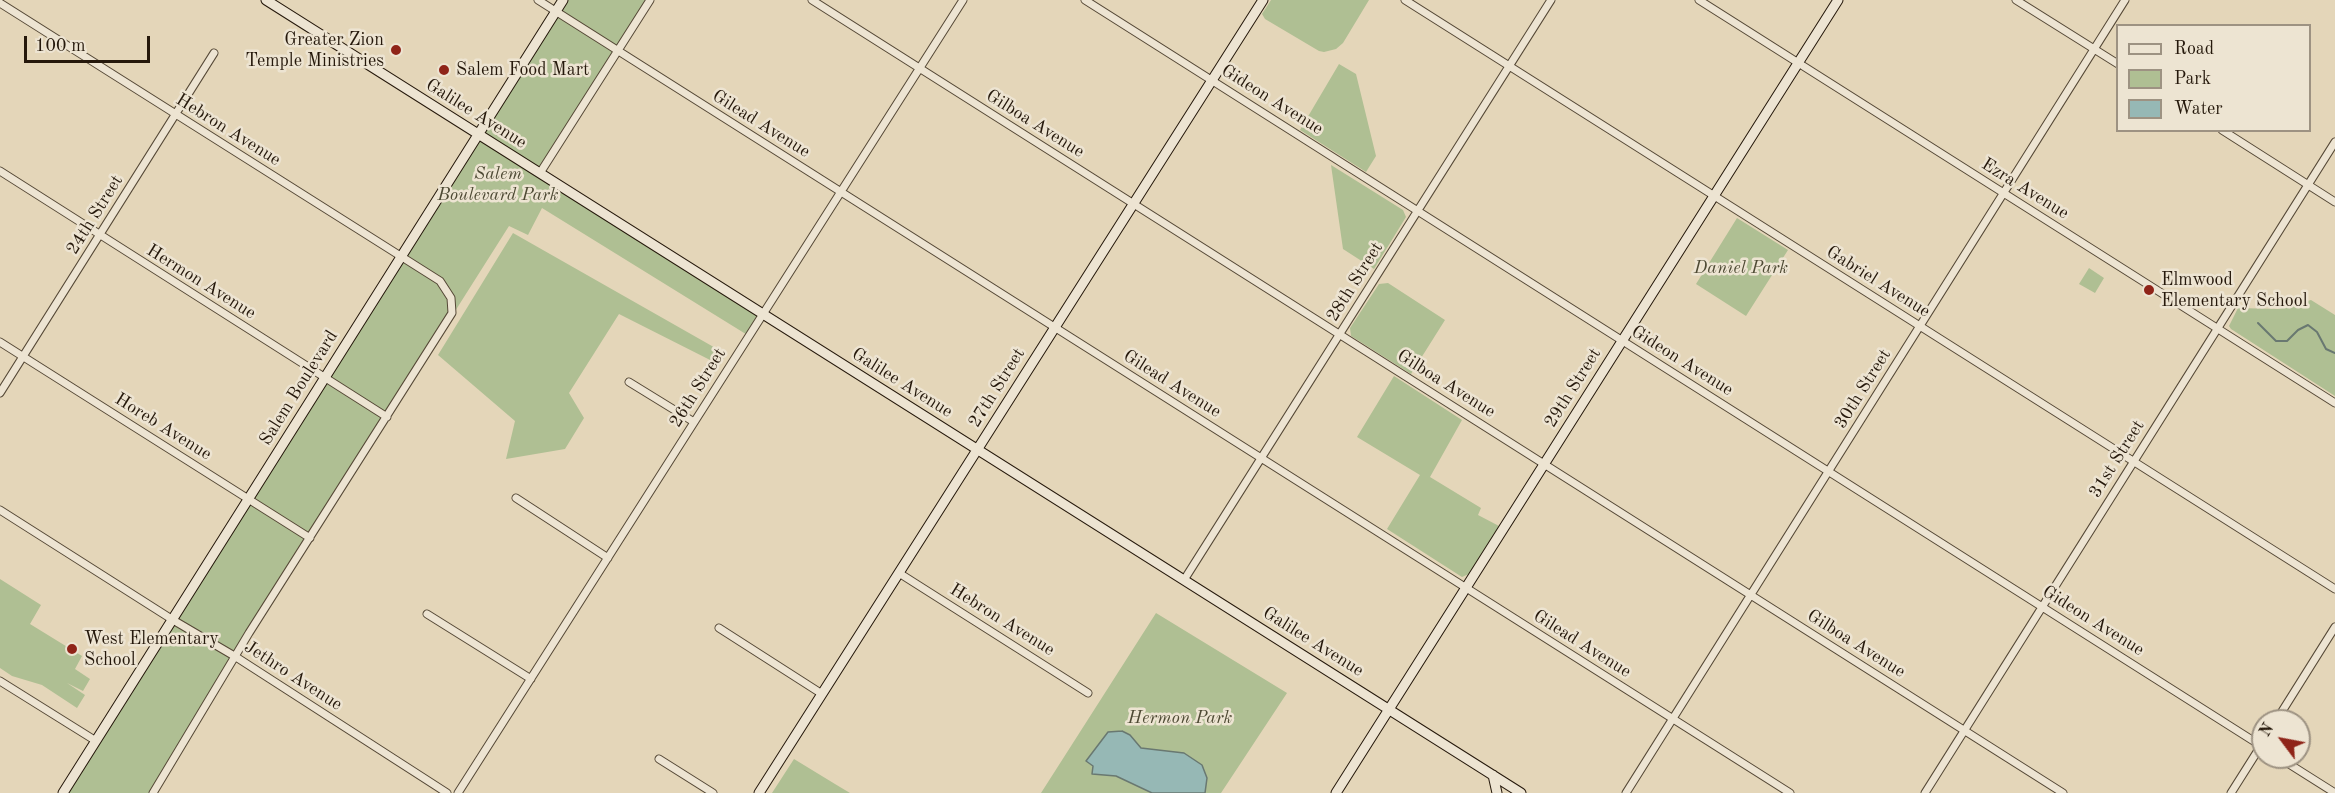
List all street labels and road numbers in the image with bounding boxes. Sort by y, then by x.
street label: Gideon Avenue [1217,60,1327,140]
street label: Galilee Avenue [421,74,531,154]
street label: Gilead Avenue [708,85,814,163]
street label: Gilboa Avenue [982,85,1088,163]
street label: Hebron Avenue [171,89,285,171]
street label: Ezra Avenue [1977,154,2073,224]
street label: 24th Street [62,171,128,259]
street label: 28th Street [1322,238,1388,326]
street label: Hermon Avenue [142,240,260,324]
street label: Gabriel Avenue [1822,241,1934,323]
street label: Gideon Avenue [1627,321,1737,401]
street label: Salem Boulevard [255,327,343,449]
street label: Galilee Avenue [847,343,957,423]
street label: 26th Street [665,344,731,432]
street label: 27th Street [964,344,1030,432]
street label: 29th Street [1540,344,1606,432]
street label: Gilead Avenue [1119,345,1225,423]
street label: Gilboa Avenue [1393,345,1499,423]
street label: 30th Street [1830,345,1896,433]
street label: Horeb Avenue [111,389,215,465]
street label: 31st Street [2085,416,2149,502]
street label: Hebron Avenue [945,579,1059,661]
street label: Gideon Avenue [2038,581,2148,661]
street label: Galilee Avenue [1258,602,1368,682]
street label: Gilead Avenue [1529,605,1635,683]
street label: Gilboa Avenue [1803,605,1909,683]
street label: Jethro Avenue [240,636,346,716]

